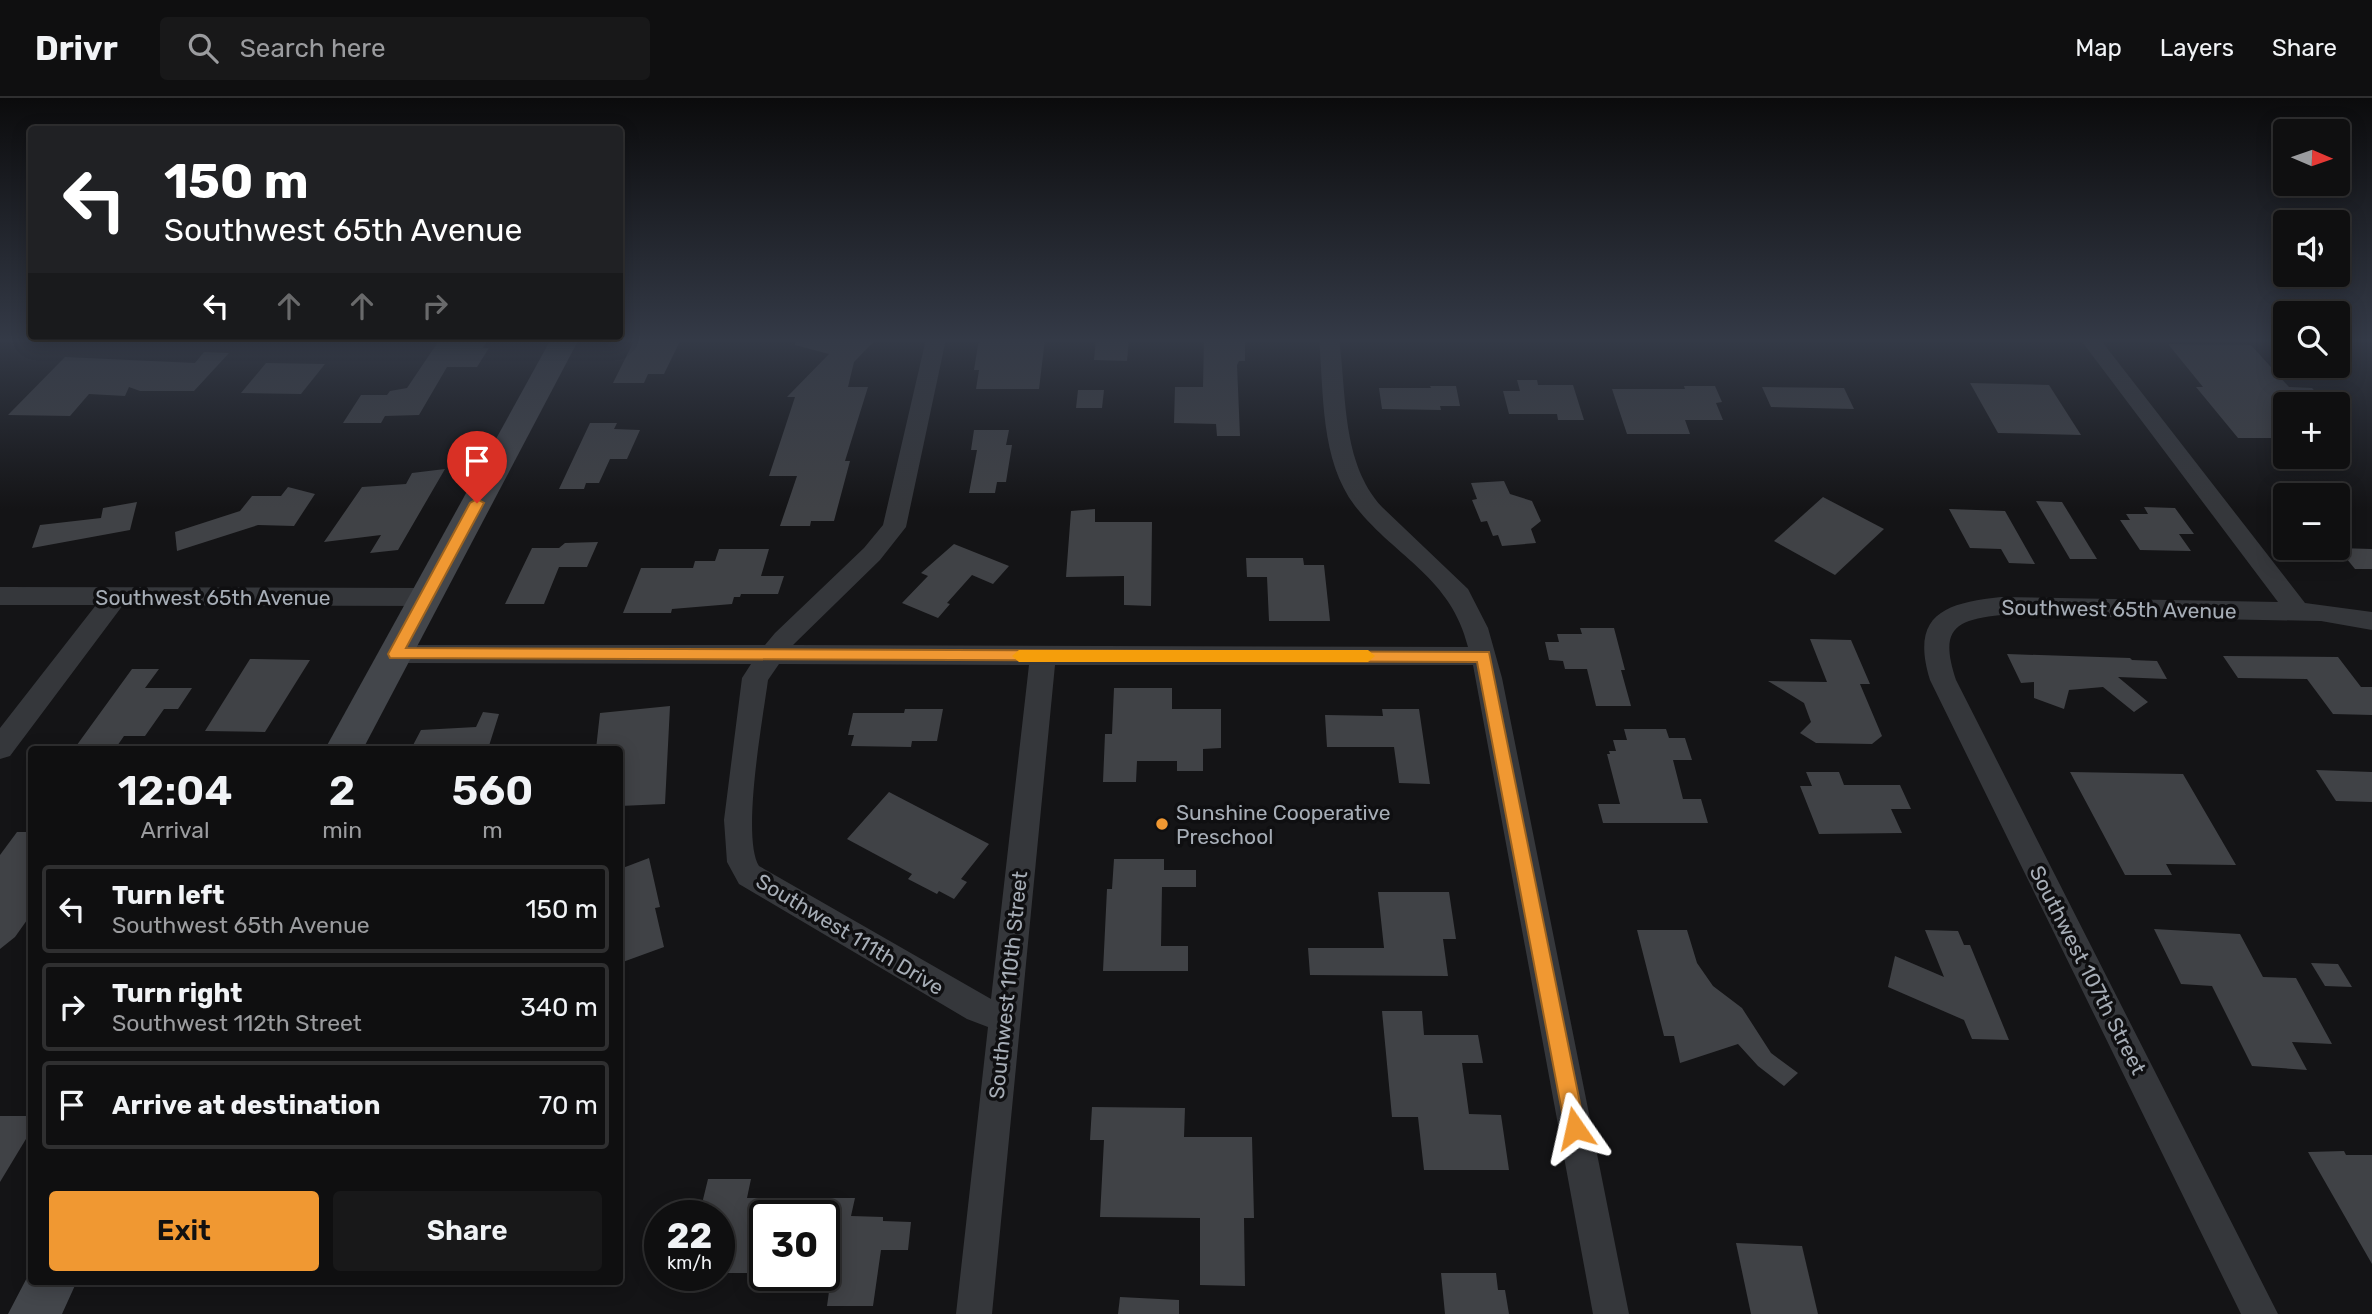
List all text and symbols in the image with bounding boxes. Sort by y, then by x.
search box [160,17,650,80]
text: Drivr [35,29,118,68]
icon: search [184,29,222,67]
text: Search here [240,33,386,64]
text: Map [2075,34,2122,62]
text: Layers [2160,34,2234,62]
text: Share [2272,34,2337,62]
north arrow [2273,119,2350,196]
map controls [2273,119,2350,560]
text: 150 m [164,152,309,210]
icon: left [49,154,140,245]
button: sound [2273,210,2350,287]
text: Southwest 65th Avenue [164,211,522,249]
icon: left [197,287,235,325]
icon: ahead [270,287,308,325]
icon: ahead [343,287,381,325]
icon: right [416,287,454,325]
button: search [2273,301,2350,378]
button: + [2273,392,2350,469]
pin [447,431,507,503]
icon: arrive [458,442,496,480]
button: − [2273,483,2350,560]
street label: Southwest 65th Avenue [95,585,331,610]
street label: Southwest 65th Avenue [2001,594,2237,624]
text: 12:04 [118,766,232,816]
text: 2 [329,766,355,816]
text: 560 [452,766,533,816]
place label: Sunshine Cooperative Preschool [1176,800,1391,849]
text: Arrival [141,816,210,844]
text: min [322,816,362,844]
text: m [482,816,503,844]
marker: Sunshine Cooperative Preschool [1154,816,1170,832]
street label: Southwest 107th Street [2024,861,2152,1079]
street label: Southwest 111th Drive [752,868,948,1000]
street label: Southwest 110th Street [984,870,1032,1100]
text: Turn left [112,880,224,911]
icon: left [53,890,91,928]
text: 150 m [525,894,598,925]
text: Southwest 65th Avenue [112,911,370,939]
text: Turn right [112,978,242,1009]
icon: right [53,988,91,1026]
text: 340 m [520,992,598,1023]
text: Southwest 112th Street [112,1009,362,1037]
icon: arrive [53,1086,91,1124]
text: Arrive at destination [112,1090,380,1121]
text: 70 m [539,1090,598,1121]
position arrow [1538,1091,1612,1165]
button: Exit [49,1191,319,1271]
button: Share [333,1191,602,1271]
speed limit sign: 30 [749,1200,840,1291]
text: 22 [667,1215,712,1257]
text: km/h [667,1252,712,1274]

